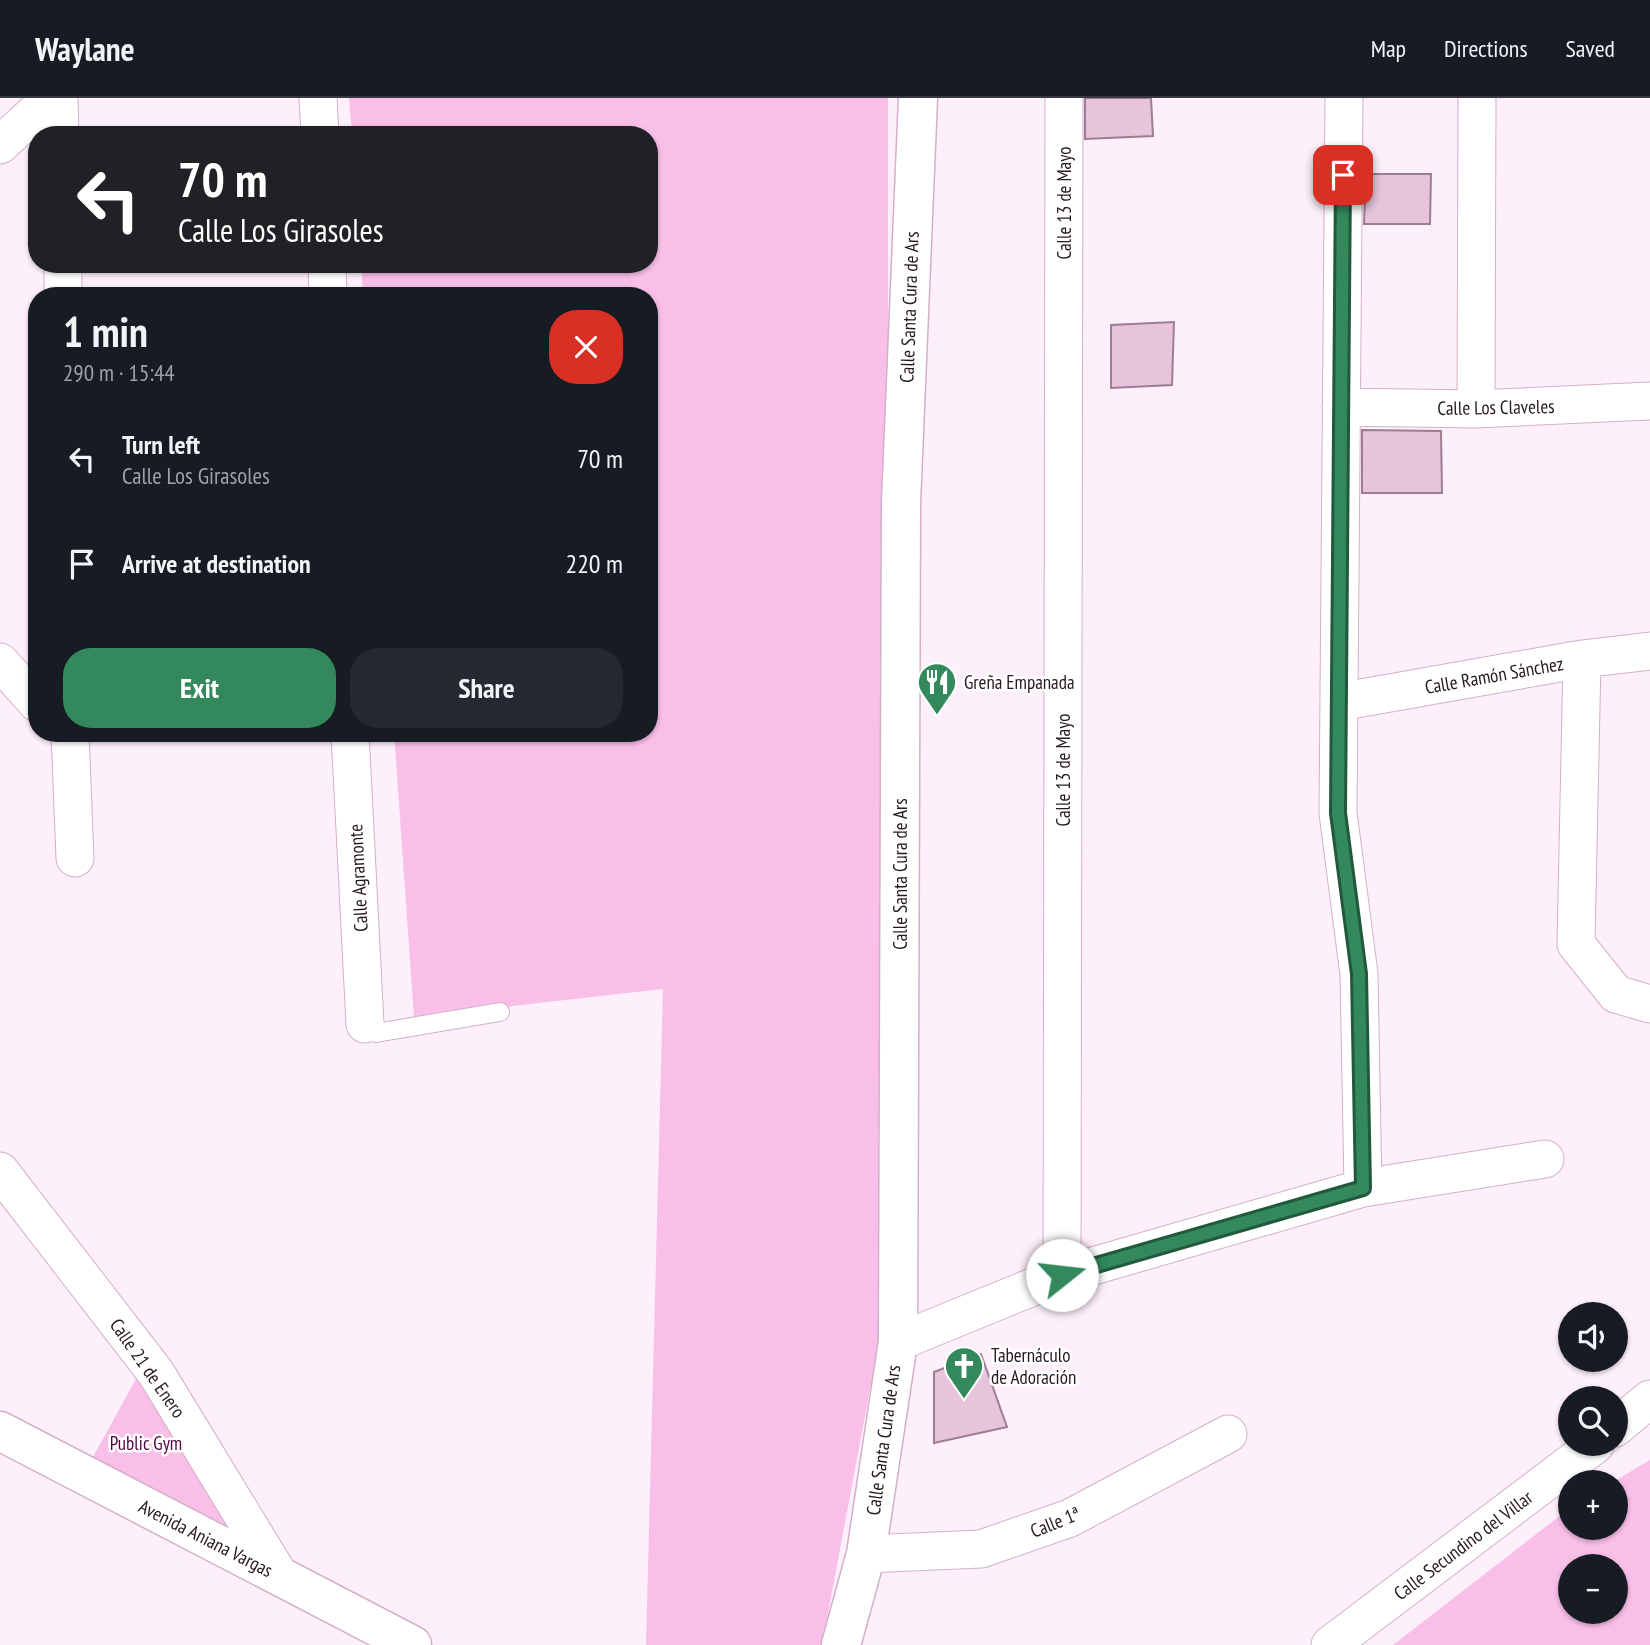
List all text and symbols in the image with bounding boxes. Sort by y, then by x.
text: Waylane [35,27,135,70]
text: Map [1371,33,1406,64]
text: Directions [1444,33,1528,64]
text: Saved [1566,33,1615,64]
pin [1313,145,1373,205]
street label: Calle 13 de Mayo [1052,146,1076,260]
text: 70 m [178,147,267,211]
icon: left [63,154,154,245]
icon: arrive [1324,156,1362,194]
text: Calle Los Girasoles [178,209,384,251]
street label: Calle Santa Cura de Ars [894,231,924,383]
text: 1 min [63,304,148,359]
button: close [549,310,623,384]
text: 290 m · 15:44 [63,358,175,387]
street label: Calle Los Claveles [1437,394,1555,420]
text: Turn left [122,428,200,461]
icon: left [63,440,101,478]
text: 70 m [577,442,623,475]
text: Calle Los Girasoles [122,461,270,490]
icon: arrive [63,545,101,583]
text: Arrive at destination [122,547,311,580]
text: 220 m [565,547,623,580]
button: Exit [63,648,336,728]
button: Share [350,648,623,728]
street label: Calle Ramón Sánchez [1423,651,1565,699]
restaurant icon: Greña Empanada [916,661,958,716]
place label: Greña Empanada [964,670,1075,694]
street label: Calle 13 de Mayo [1051,713,1075,827]
street label: Calle Santa Cura de Ars [888,798,912,950]
street label: Calle Agramonte [343,823,373,933]
position arrow [1025,1238,1099,1312]
map controls [1558,1302,1628,1624]
button: sound [1558,1302,1628,1372]
street label: Calle 21 de Enero [105,1314,191,1422]
place label: Tabernáculo de Adoración [991,1343,1076,1389]
church icon: Tabernáculo de Adoración [943,1345,985,1400]
street label: Calle Santa Cura de Ars [861,1363,905,1517]
button: search [1558,1386,1628,1456]
park label: Public Gym [110,1431,182,1455]
button: + [1558,1470,1628,1540]
street label: Calle Secundino del Villar [1389,1485,1538,1605]
street label: Avenida Aniana Vargas [135,1494,277,1582]
street label: Calle 1ª [1027,1501,1083,1543]
button: − [1558,1554,1628,1624]

